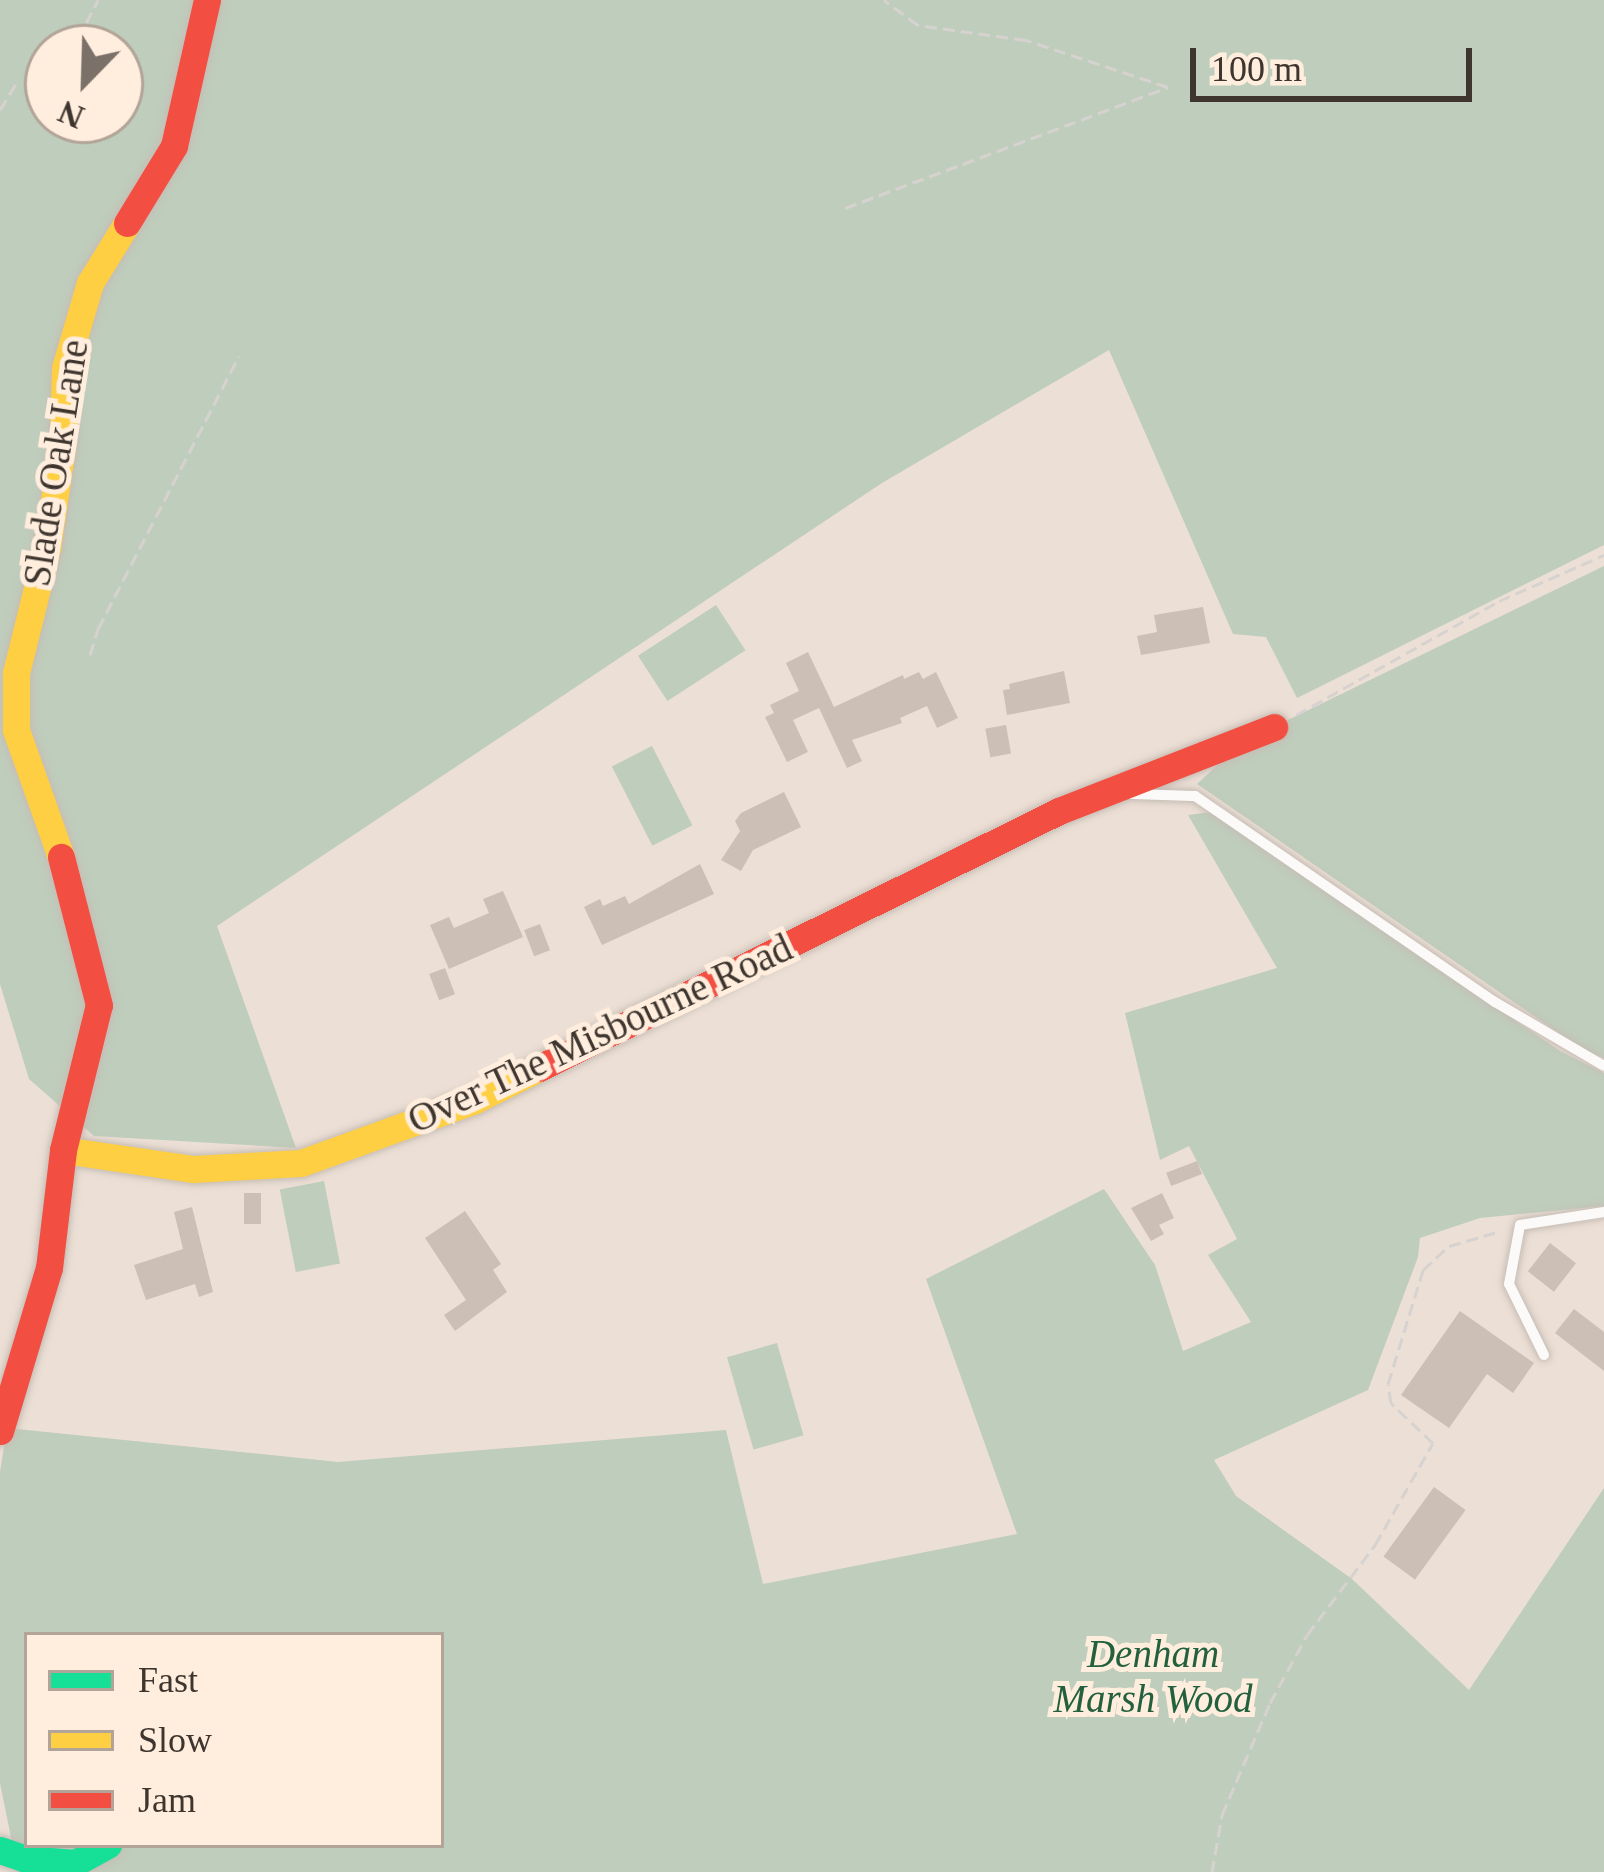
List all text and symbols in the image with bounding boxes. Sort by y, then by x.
north arrow [24,24,144,144]
scale bar [1196,24,1478,98]
text: 100 m [1211,49,1302,89]
text: N [53,93,89,136]
street label: Slade Oak Lane [13,336,99,590]
street label: Over The Misbourne Road [400,924,800,1144]
legend [24,1632,444,1848]
park label: Denham Marsh Wood [1054,1632,1252,1723]
text: Fast [138,1660,198,1700]
text: Slow [138,1720,212,1760]
text: Jam [138,1780,196,1820]

